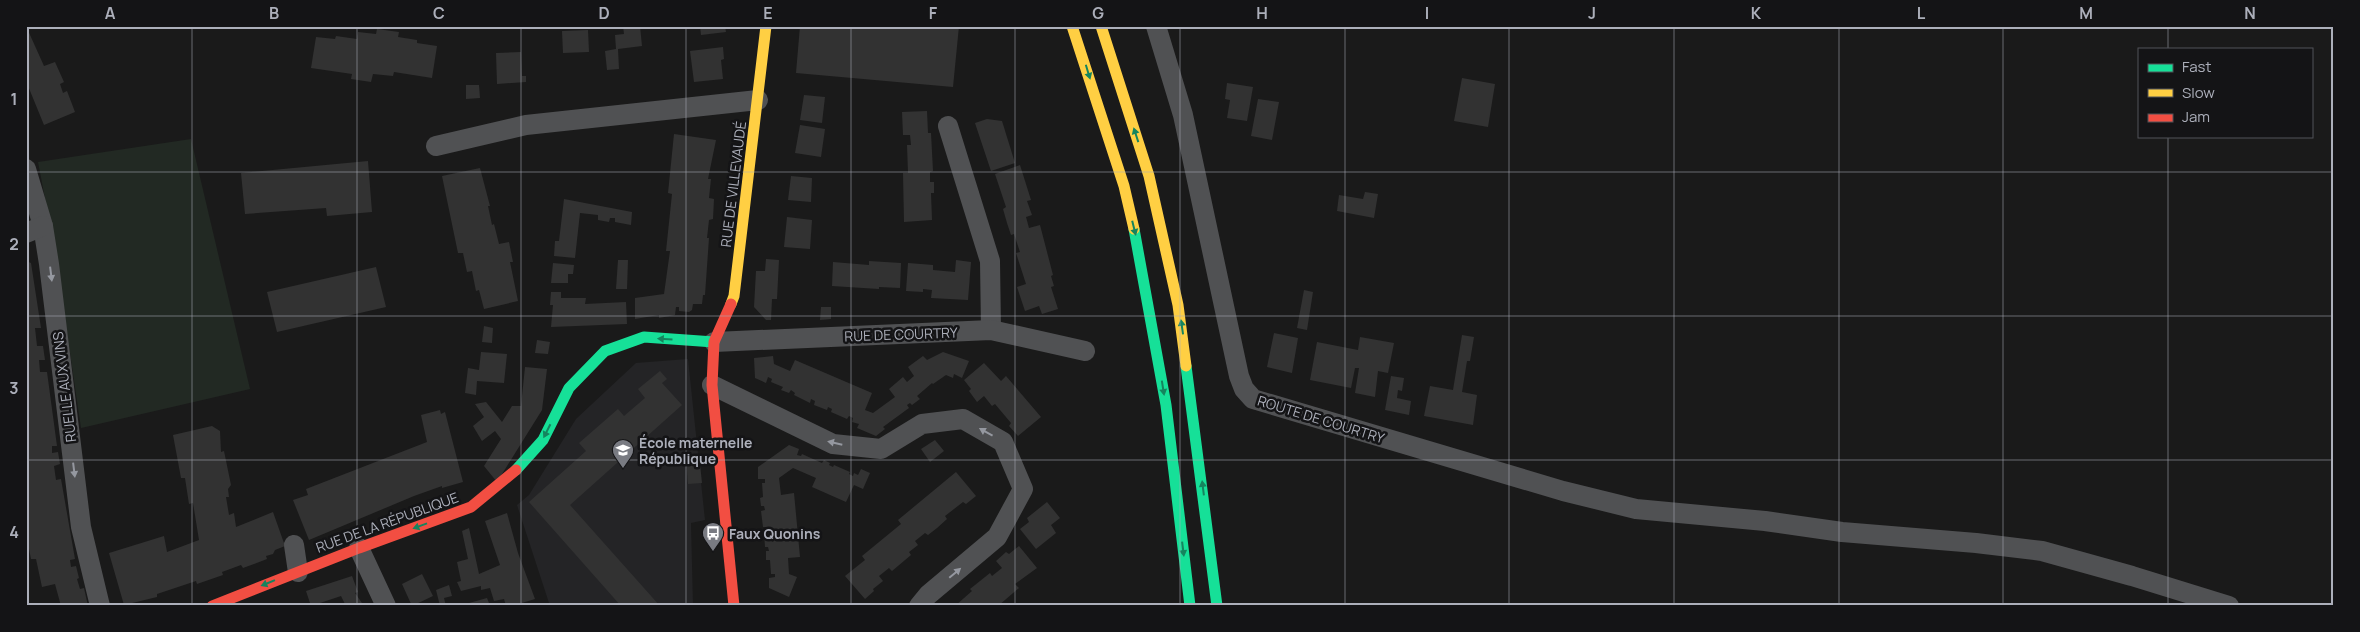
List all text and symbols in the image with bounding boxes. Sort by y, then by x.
text: A [105,2,116,24]
text: B [269,2,279,24]
text: C [433,2,445,24]
text: D [598,2,610,24]
text: E [763,2,773,24]
text: F [929,2,938,24]
text: G [1092,2,1104,24]
text: H [1256,2,1268,24]
text: I [1425,2,1429,24]
text: J [1588,2,1596,24]
text: K [1751,2,1762,24]
text: L [1917,2,1926,24]
text: M [2079,2,2093,24]
text: N [2244,2,2256,24]
legend [2138,48,2312,138]
text: Fast [2182,56,2211,77]
one-way arrow [1085,65,1093,80]
text: Slow [2182,82,2215,103]
text: 1 [10,88,18,110]
text: Jam [2182,106,2210,127]
street label: RUE DE VILLEVAUDÉ [716,120,750,248]
one-way arrow [1131,127,1139,142]
one-way arrow [1130,221,1138,236]
text: 2 [9,233,19,255]
one-way arrow [47,266,55,282]
one-way arrow [1177,318,1185,334]
street label: RUE DE COURTRY [844,323,958,345]
street label: RUELLE AUX VINS [48,330,80,443]
one-way arrow [657,334,673,342]
text: 3 [9,377,19,399]
one-way arrow [1159,380,1167,396]
street label: ROUTE DE COURTRY [1255,391,1387,447]
one-way arrow [543,424,551,438]
one-way arrow [979,428,993,437]
place label: École maternelle République [639,433,753,468]
school or university icon: École maternelle République [611,438,635,469]
one-way arrow [827,439,842,447]
one-way arrow [70,462,78,478]
one-way arrow [1199,480,1207,496]
street label: RUE DE LA RÉPUBLIQUE [313,487,461,557]
text: 4 [9,521,19,543]
bus stop icon: Faux Quonins [701,521,725,552]
one-way arrow [413,523,428,530]
place label: Faux Quonins [729,524,821,543]
one-way arrow [1179,542,1187,558]
one-way arrow [948,567,961,578]
one-way arrow [261,580,276,588]

